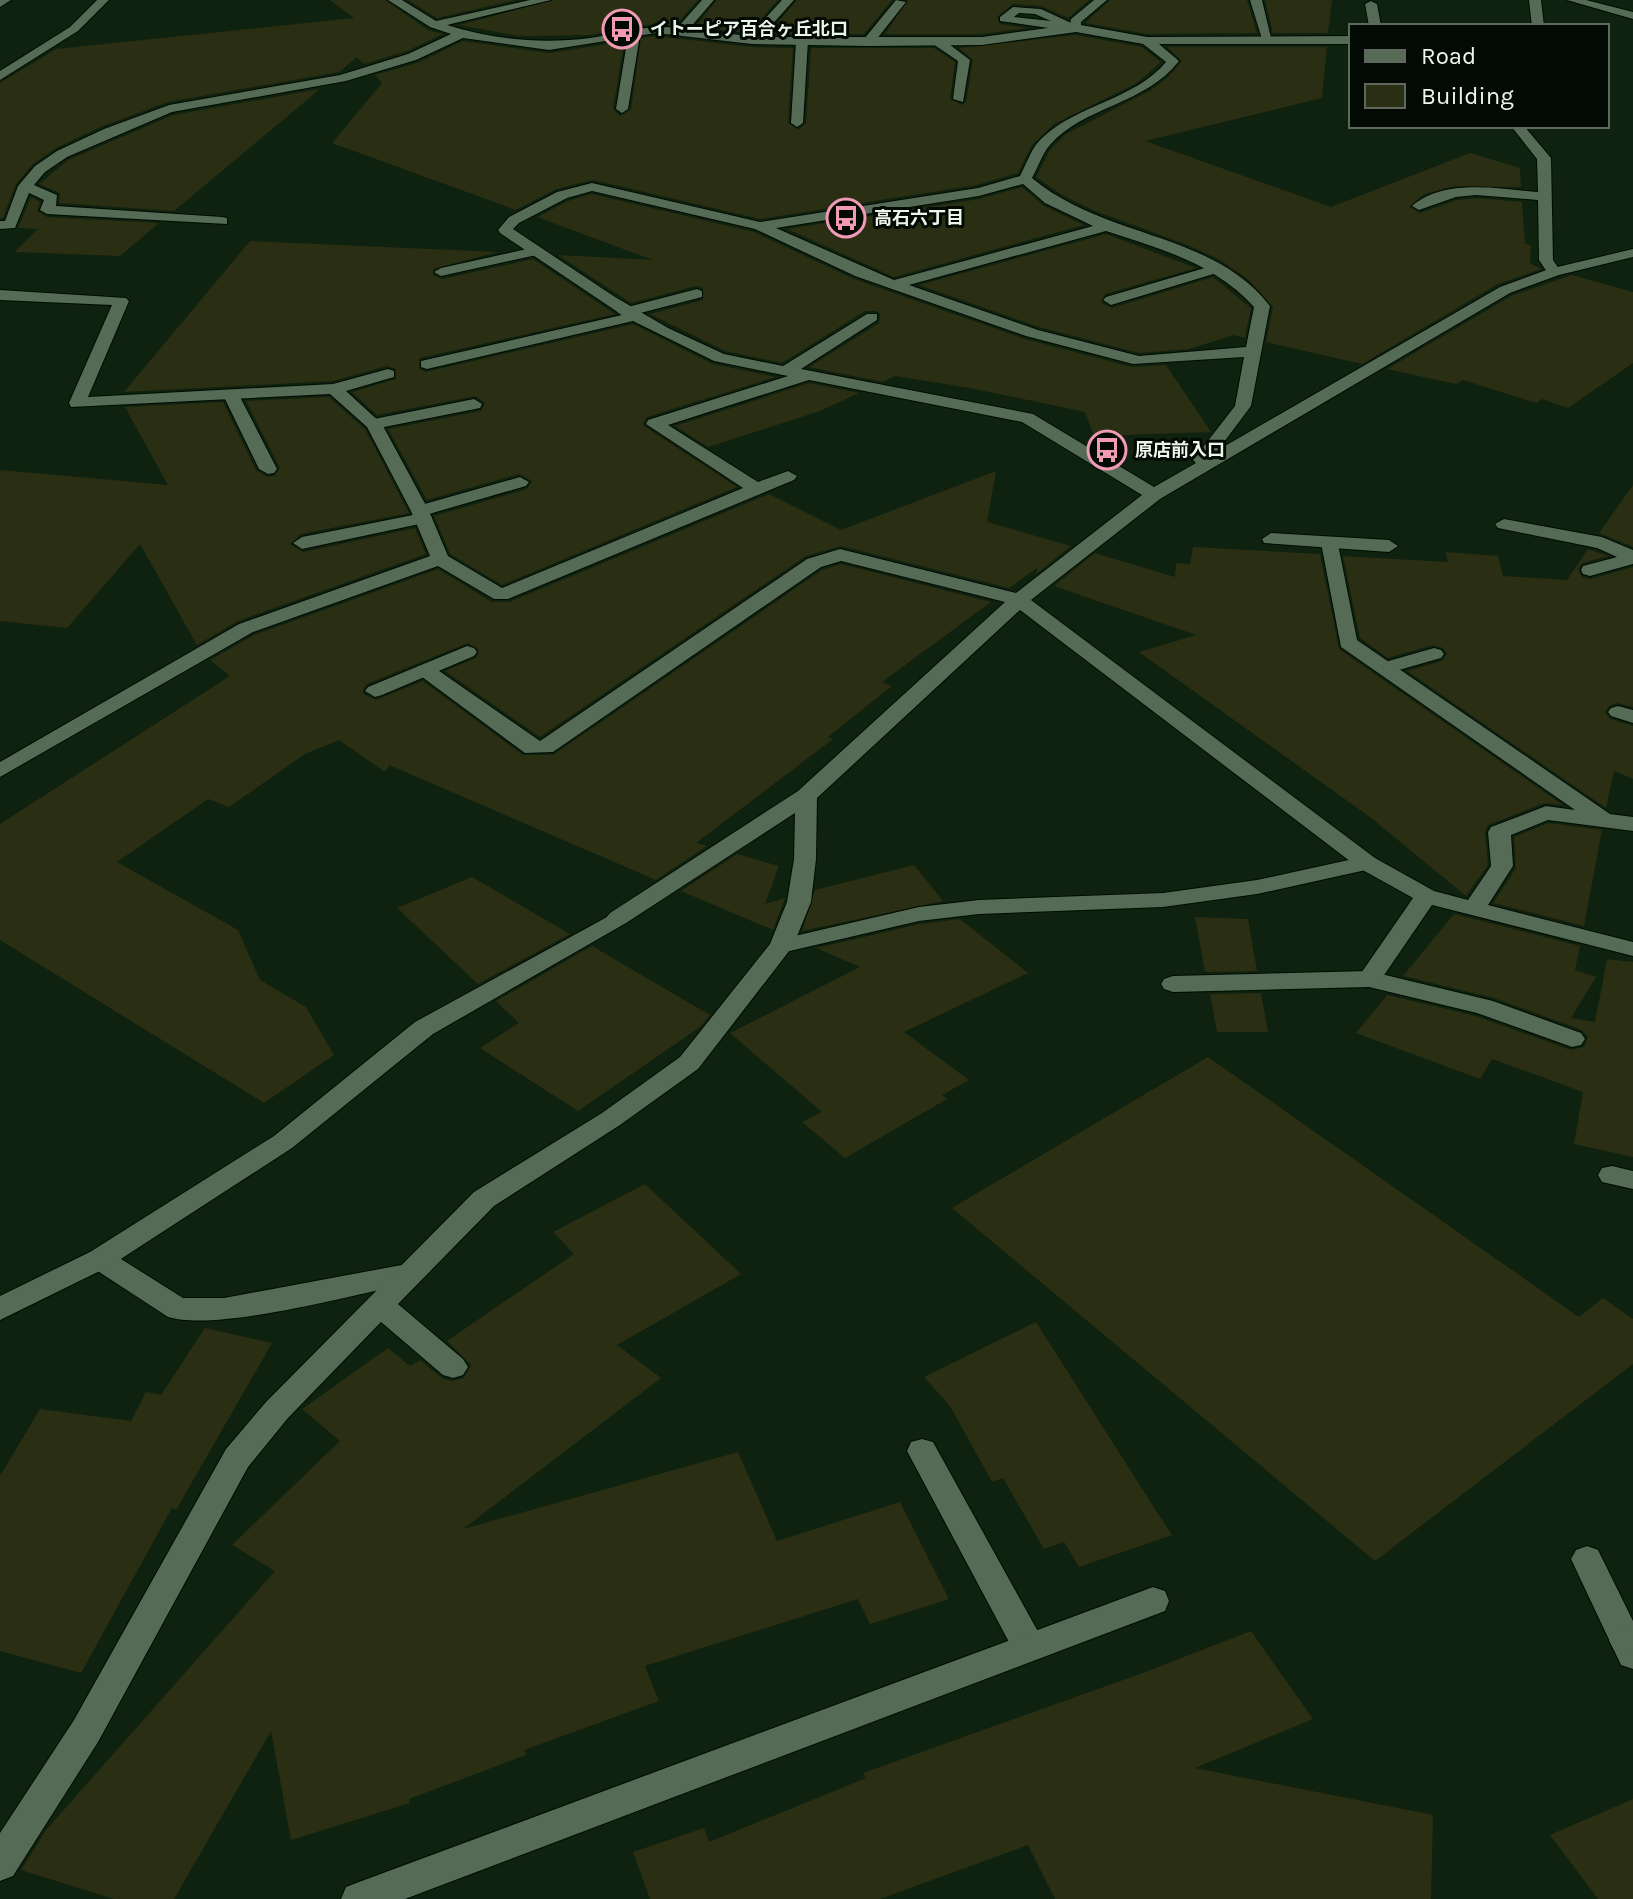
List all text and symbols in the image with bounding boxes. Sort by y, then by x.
bus stop icon: イトーピア百合ヶ丘北口 [601,8,643,50]
place label: イトーピア百合ヶ丘北口 [650,18,848,40]
legend [1349,24,1609,128]
text: Road [1421,42,1476,70]
text: Building [1421,82,1514,110]
bus stop icon: 高石六丁目 [825,197,867,239]
place label: 高石六丁目 [874,207,964,229]
bus stop icon: 原店前入口 [1086,429,1128,471]
place label: 原店前入口 [1135,439,1225,461]

